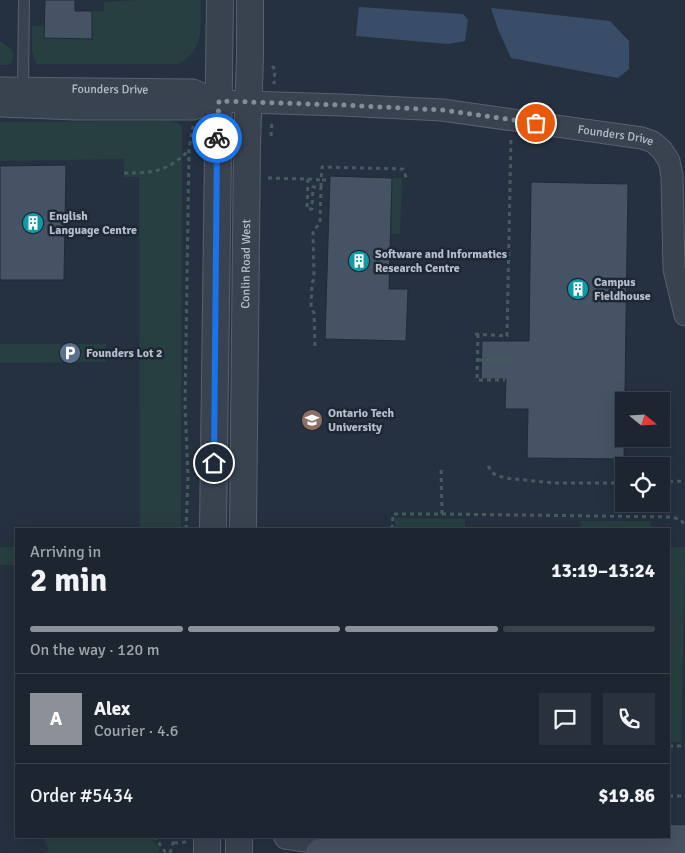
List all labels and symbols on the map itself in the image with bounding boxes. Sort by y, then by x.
street label: Founders Drive [71,81,149,97]
pin [515,102,557,144]
courier [192,113,242,163]
street label: Founders Drive [577,122,656,149]
place label: English Language Centre [49,209,137,238]
building icon: English Language Centre [21,211,45,235]
street label: Conlin Road West [238,219,254,309]
place label: Software and Informatics Research Centre [375,247,508,276]
building icon: Software and Informatics Research Centre [347,249,371,273]
place label: Campus Fieldhouse [594,275,651,304]
building icon: Campus Fieldhouse [566,277,590,301]
parking icon: Founders Lot 2 [58,341,82,365]
place label: Founders Lot 2 [86,346,163,361]
north arrow [615,392,670,448]
place label: Ontario Tech University [328,406,394,435]
school or university icon: Ontario Tech University [300,408,324,432]
pin [193,442,235,484]

